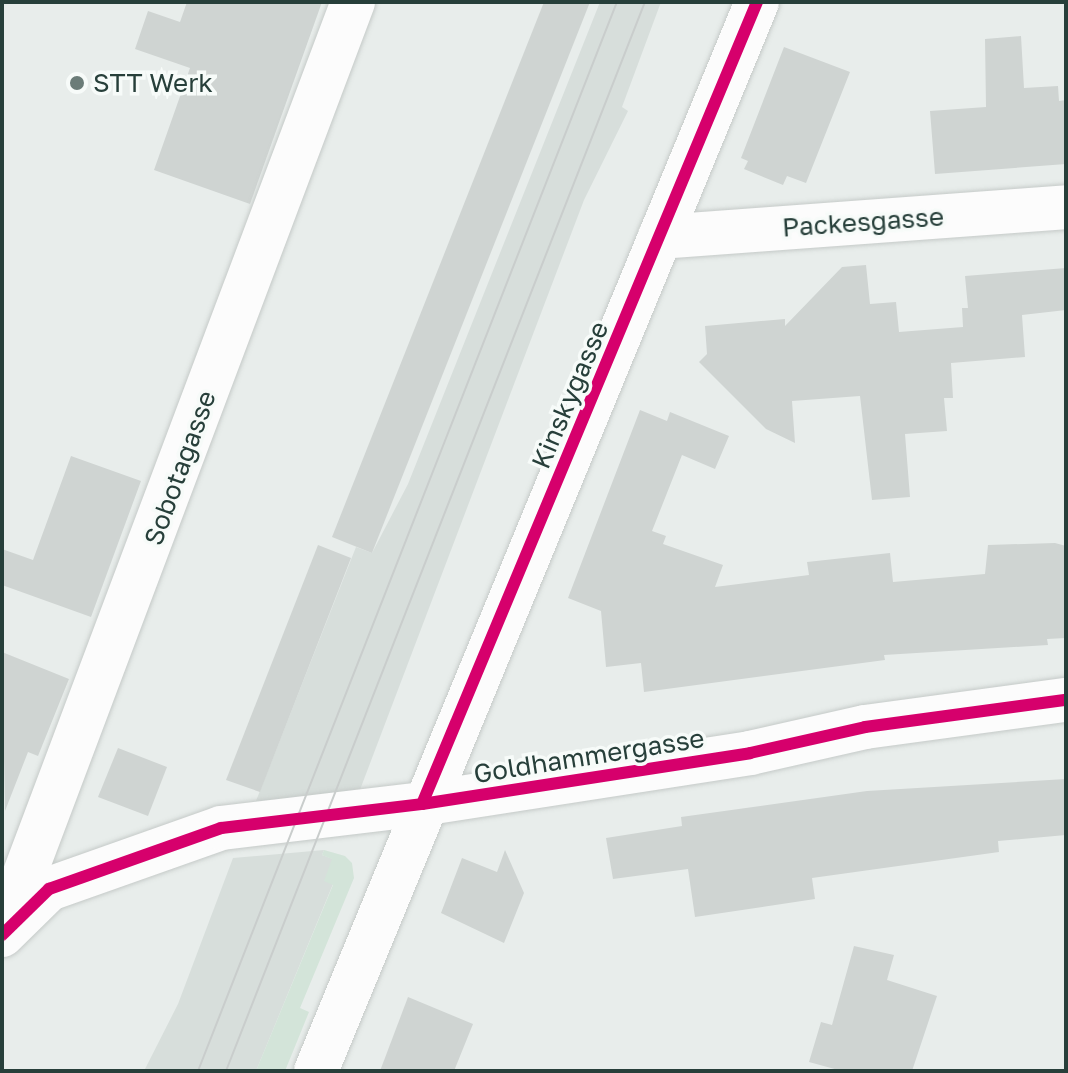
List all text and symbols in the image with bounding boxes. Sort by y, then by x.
place label: STT Werk [93,67,213,99]
marker: STT Werk [68,74,86,92]
street label: Packesgasse [781,201,945,243]
street label: Kinskygasse [525,317,615,473]
street label: Sobotagasse [138,386,222,550]
street label: Goldhammergasse [472,722,706,790]

